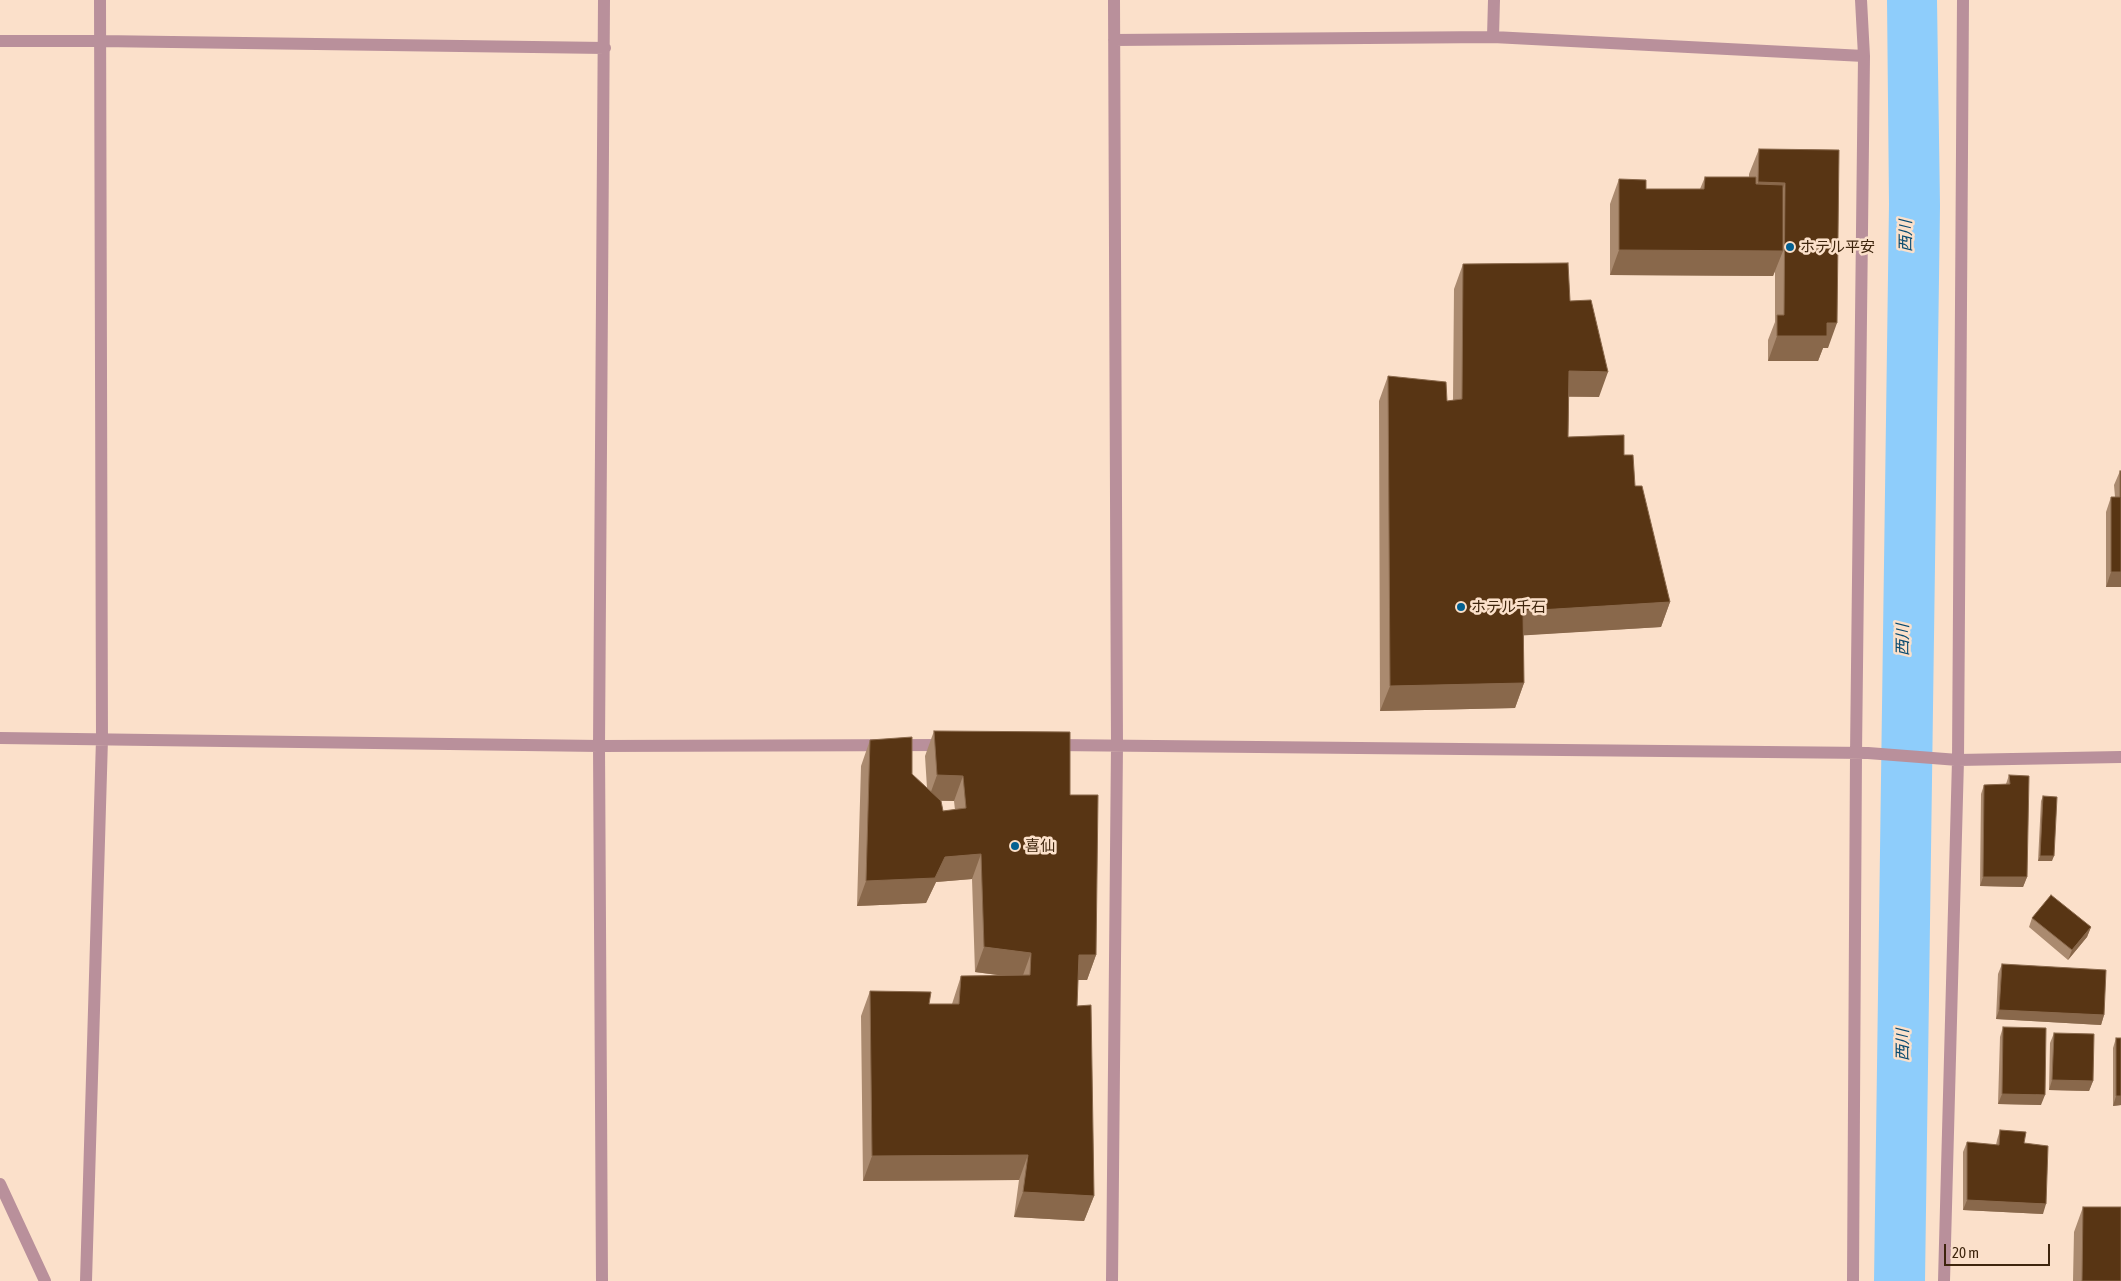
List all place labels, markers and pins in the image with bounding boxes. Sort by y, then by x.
place label: ホテル平安 [1800,238,1875,256]
marker: ホテル平安 [1784,241,1796,253]
place label: ホテル千石 [1471,598,1546,616]
marker: ホテル千石 [1455,601,1467,613]
place label: 喜仙 [1025,837,1055,855]
marker: 喜仙 [1009,840,1021,852]

